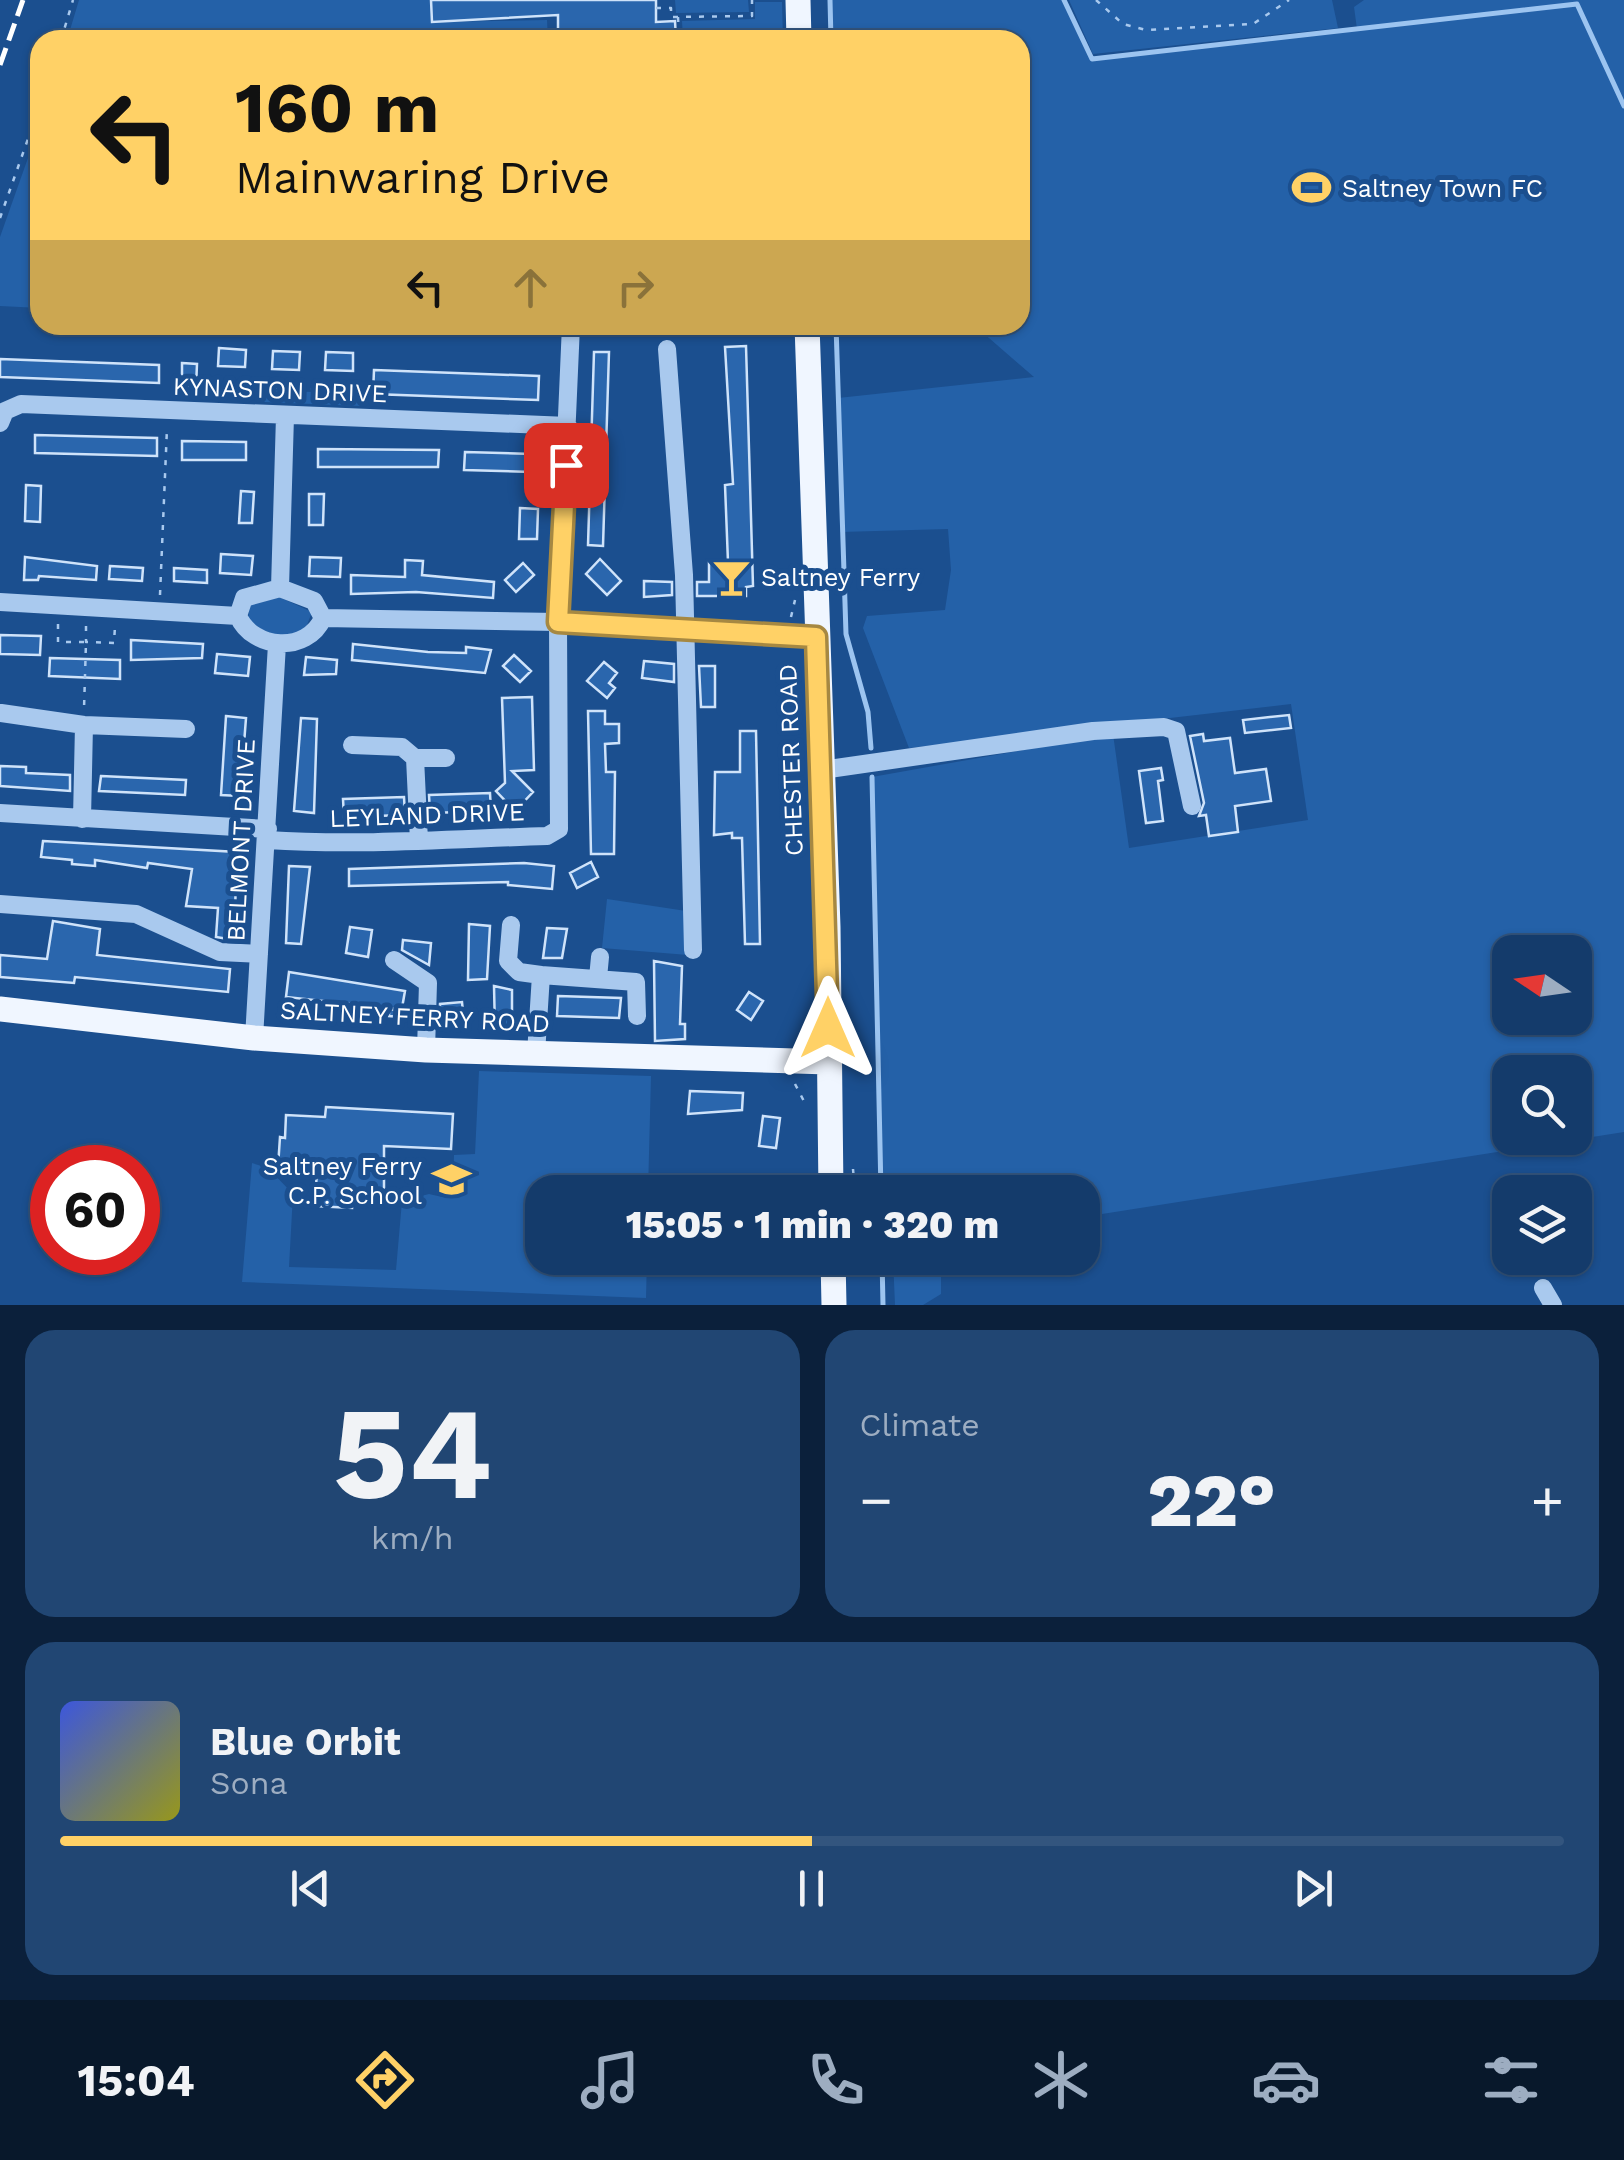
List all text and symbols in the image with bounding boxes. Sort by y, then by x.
text: 160 m [235,67,439,149]
icon: left [70,70,200,200]
text: Mainwaring Drive [235,151,610,204]
sports icon: Saltney Town FC [1291,167,1333,209]
place label: Saltney Town FC [1342,174,1543,203]
icon: left [398,260,453,315]
icon: ahead [503,260,558,315]
icon: right [608,260,663,315]
street label: KYNASTON DRIVE [172,372,388,408]
pin [524,423,609,508]
icon: arrive [539,438,594,493]
bar icon: Saltney Ferry [710,556,752,598]
place label: Saltney Ferry [761,563,920,592]
street label: CHESTER ROAD [773,664,809,856]
street label: BELMONT DRIVE [221,738,261,942]
street label: LEYLAND DRIVE [329,797,525,833]
north arrow [1492,935,1592,1035]
map controls [1492,935,1592,1275]
position arrow [776,976,880,1080]
street label: SALTNEY FERRY ROAD [279,995,551,1039]
button: search [1492,1055,1592,1155]
speed limit sign: 60 [30,1145,160,1275]
place label: Saltney Ferry C.P. School [263,1152,422,1210]
school or university icon: Saltney Ferry C.P. School [431,1159,473,1201]
button: layers [1492,1175,1592,1275]
text: 15:05 · 1 min · 320 m [626,1203,999,1247]
text: 54 [332,1377,492,1530]
text: Climate [860,1406,980,1444]
text: 22° [1148,1456,1276,1544]
text: − [860,1468,893,1532]
text: + [1531,1468,1564,1532]
text: km/h [371,1519,453,1557]
text: Blue Orbit [210,1720,401,1764]
text: Sona [210,1764,288,1802]
icon: previous [283,1861,338,1916]
icon: pause [784,1861,839,1916]
icon: next [1286,1861,1341,1916]
icon: directions [350,2045,420,2115]
icon: music [575,2045,645,2115]
icon: phone [801,2045,871,2115]
icon: climate [1026,2045,1096,2115]
icon: car [1251,2045,1321,2115]
icon: filters [1476,2045,1546,2115]
text: 15:04 [78,2054,195,2107]

